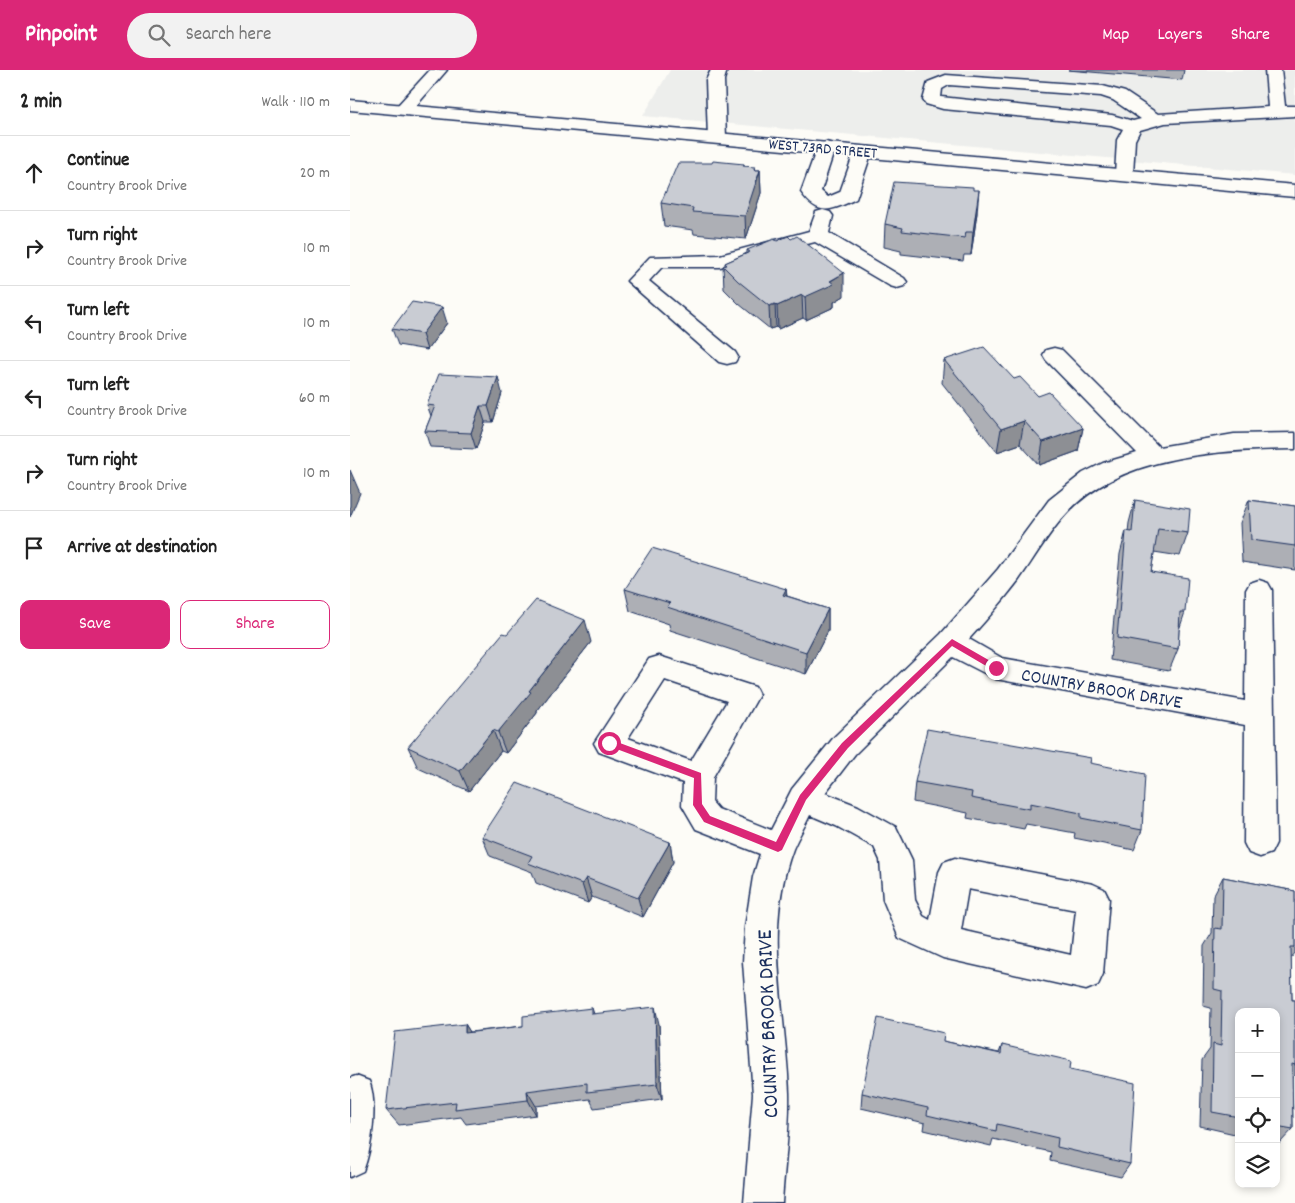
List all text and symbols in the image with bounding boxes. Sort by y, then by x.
search box [127,13,477,58]
text: Pinpoint [25,18,97,52]
icon: search [145,21,173,49]
text: Search here [185,22,271,49]
text: Map [1102,23,1129,48]
text: Layers [1157,23,1203,48]
text: Share [1231,23,1270,48]
text: 2 min [20,88,62,118]
text: Walk · 110 m [262,91,330,114]
street label: WEST 73RD STREET [768,133,879,166]
text: Continue [67,148,129,175]
icon: ahead [20,159,48,187]
text: 20 m [300,162,330,185]
text: Country Brook Drive [67,175,187,198]
text: Turn right [67,223,138,250]
icon: right [20,234,48,262]
text: 10 m [303,237,330,260]
text: Country Brook Drive [67,250,187,273]
text: Turn left [67,298,130,325]
icon: left [20,309,48,337]
text: 10 m [303,312,330,335]
text: Country Brook Drive [67,325,187,348]
text: Turn left [67,373,130,400]
icon: left [20,384,48,412]
text: 60 m [299,387,330,410]
text: Country Brook Drive [67,400,187,423]
text: Turn right [67,448,138,475]
icon: right [20,459,48,487]
text: 10 m [303,462,330,485]
text: Country Brook Drive [67,475,187,498]
icon: arrive [20,534,48,562]
text: Arrive at destination [67,535,217,562]
button: Save [20,600,170,649]
button: Share [180,600,330,649]
route end [985,657,1008,680]
street label: COUNTRY BROOK DRIVE [1019,663,1184,718]
route start [598,732,621,755]
street label: COUNTRY BROOK DRIVE [751,929,788,1119]
map controls [1235,1008,1280,1188]
button: + [1235,1008,1280,1053]
button: − [1235,1053,1280,1098]
button: locate [1235,1098,1280,1143]
button: layers [1235,1143,1280,1188]

